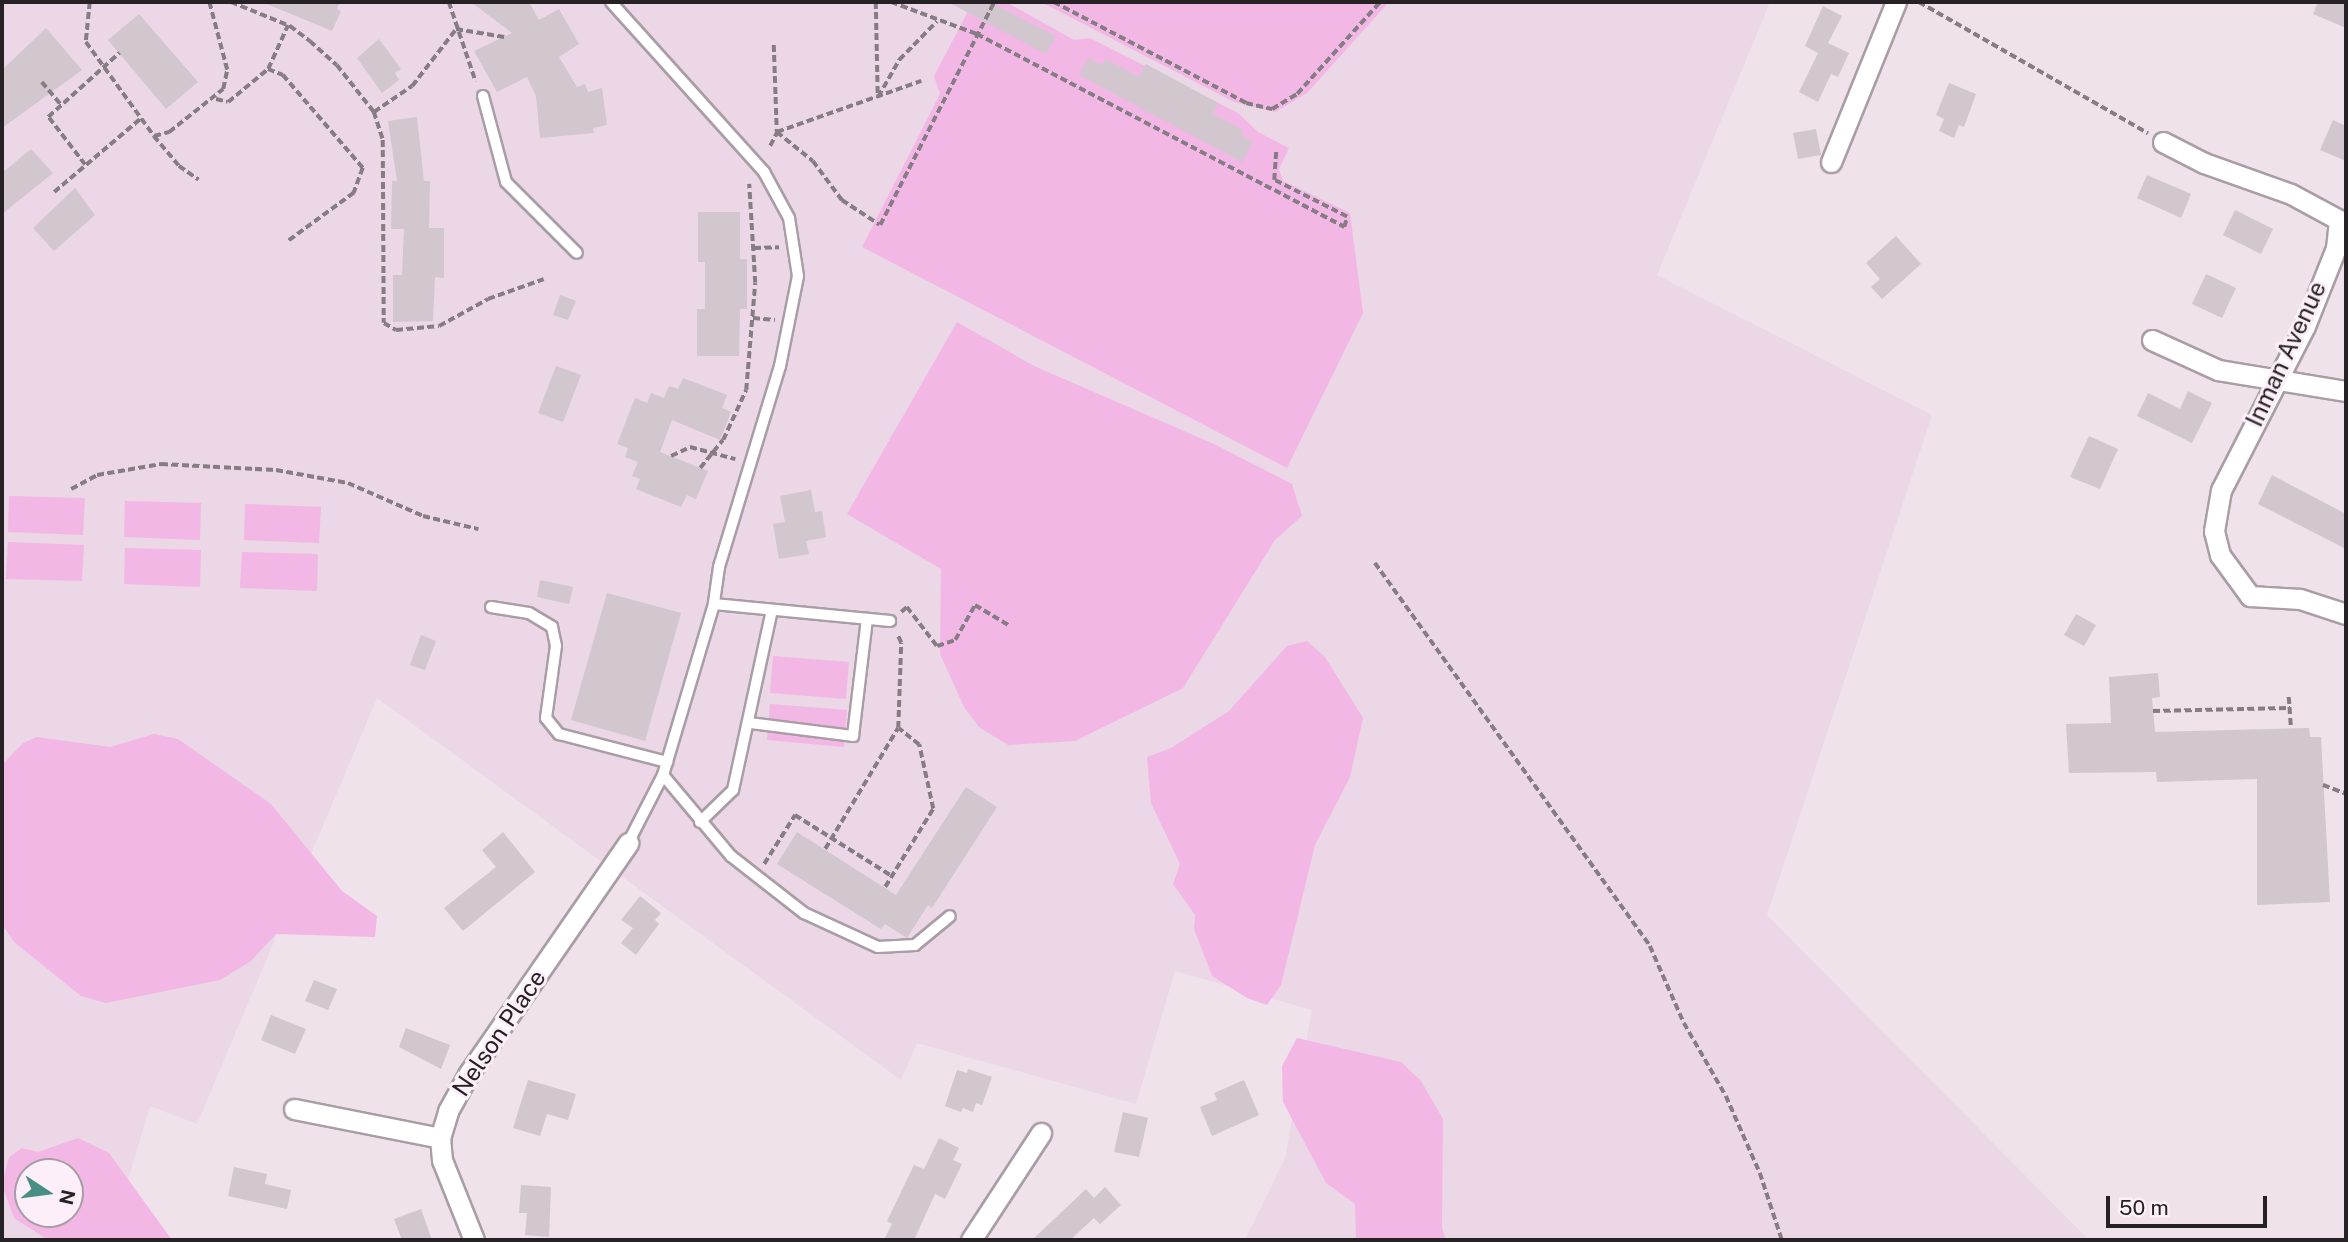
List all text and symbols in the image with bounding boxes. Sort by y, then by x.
street label: Inman Avenue [2240,277,2332,431]
street label: Nelson Place [446,964,552,1102]
north arrow [14,1158,84,1228]
scale bar [2110,1182,2271,1226]
text: N [55,1188,80,1207]
text: 50 m [2119,1195,2169,1220]

